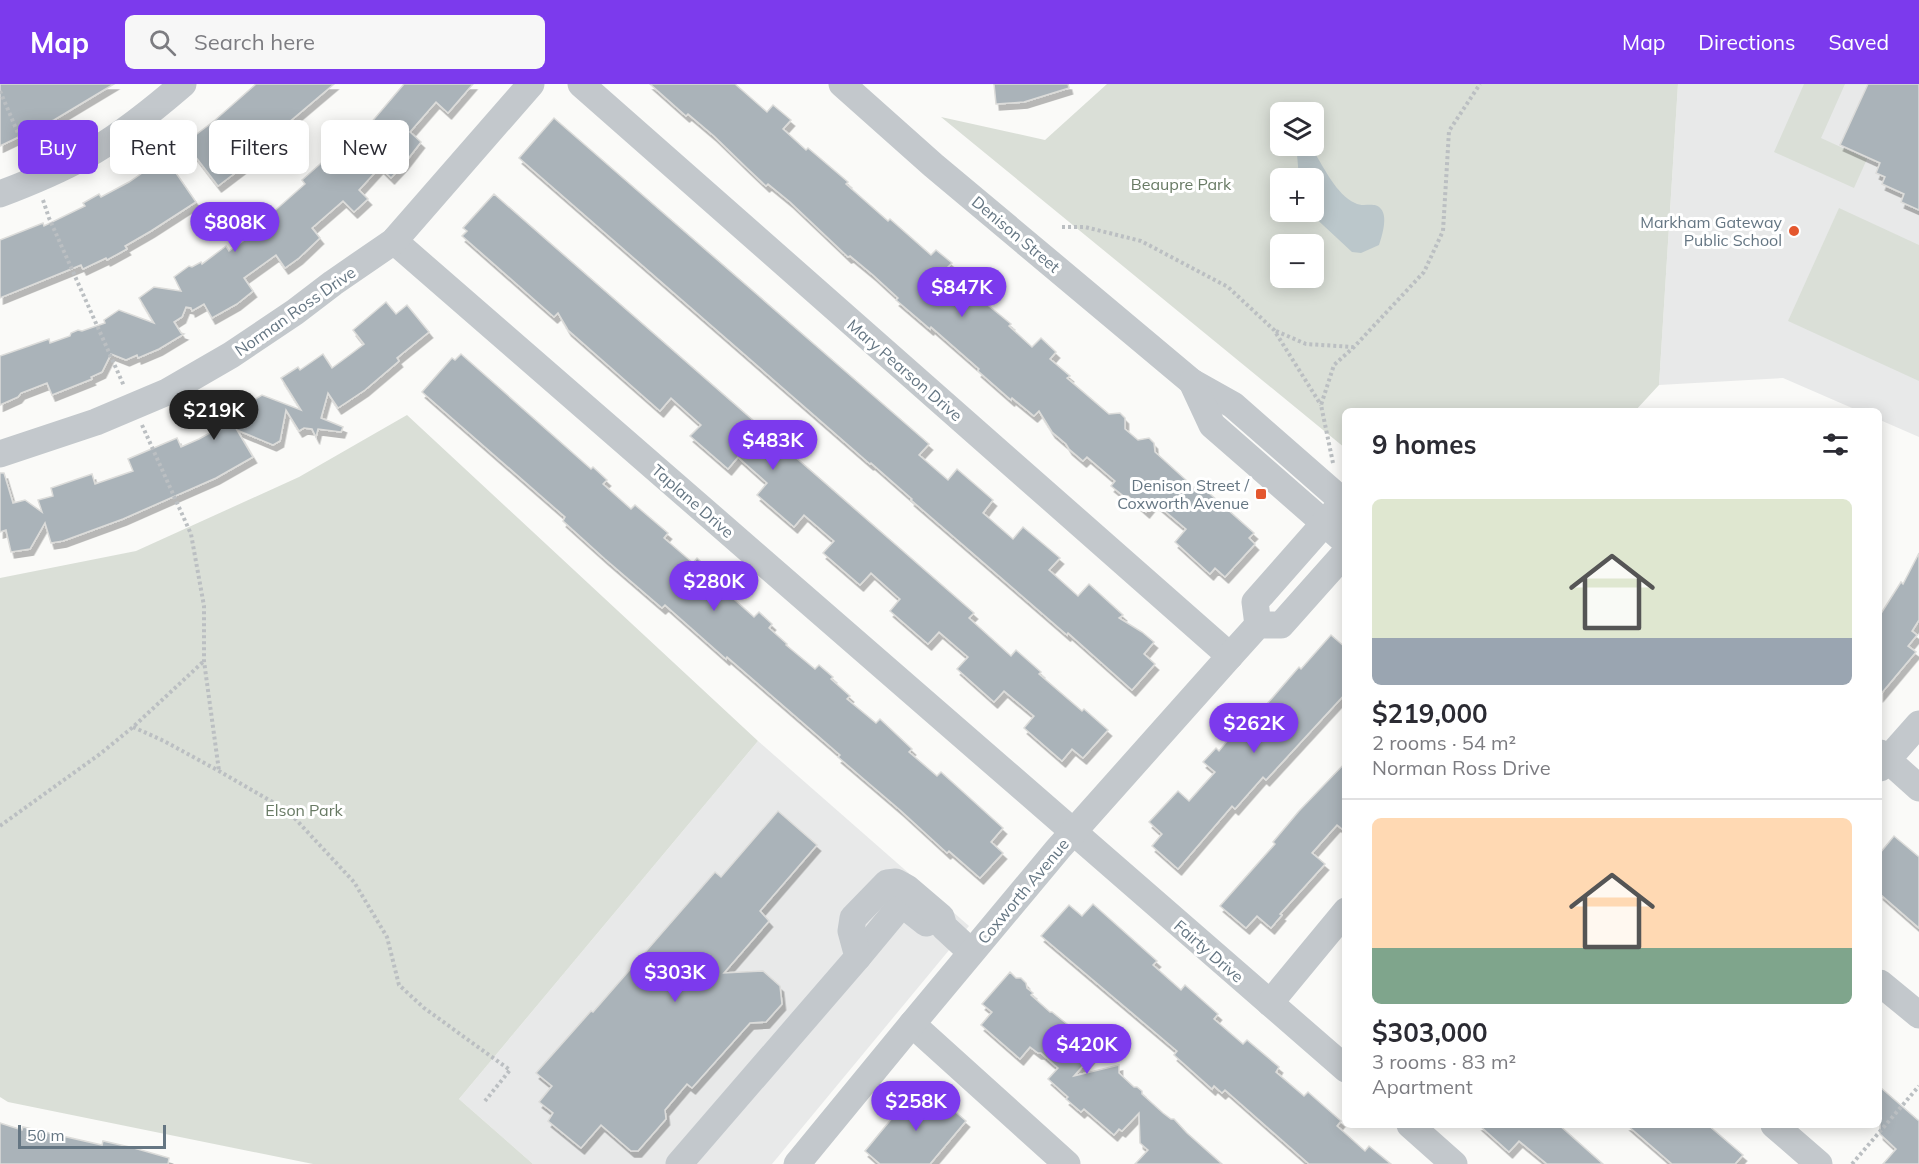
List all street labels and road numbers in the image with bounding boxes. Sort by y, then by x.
street label: Denison Street [968,191,1064,277]
street label: Norman Ross Drive [231,262,359,360]
street label: Mary Pearson Drive [843,315,967,425]
street label: Taplane Drive [648,460,738,542]
street label: Coxworth Avenue [973,834,1073,948]
street label: Fairty Drive [1170,915,1248,987]

